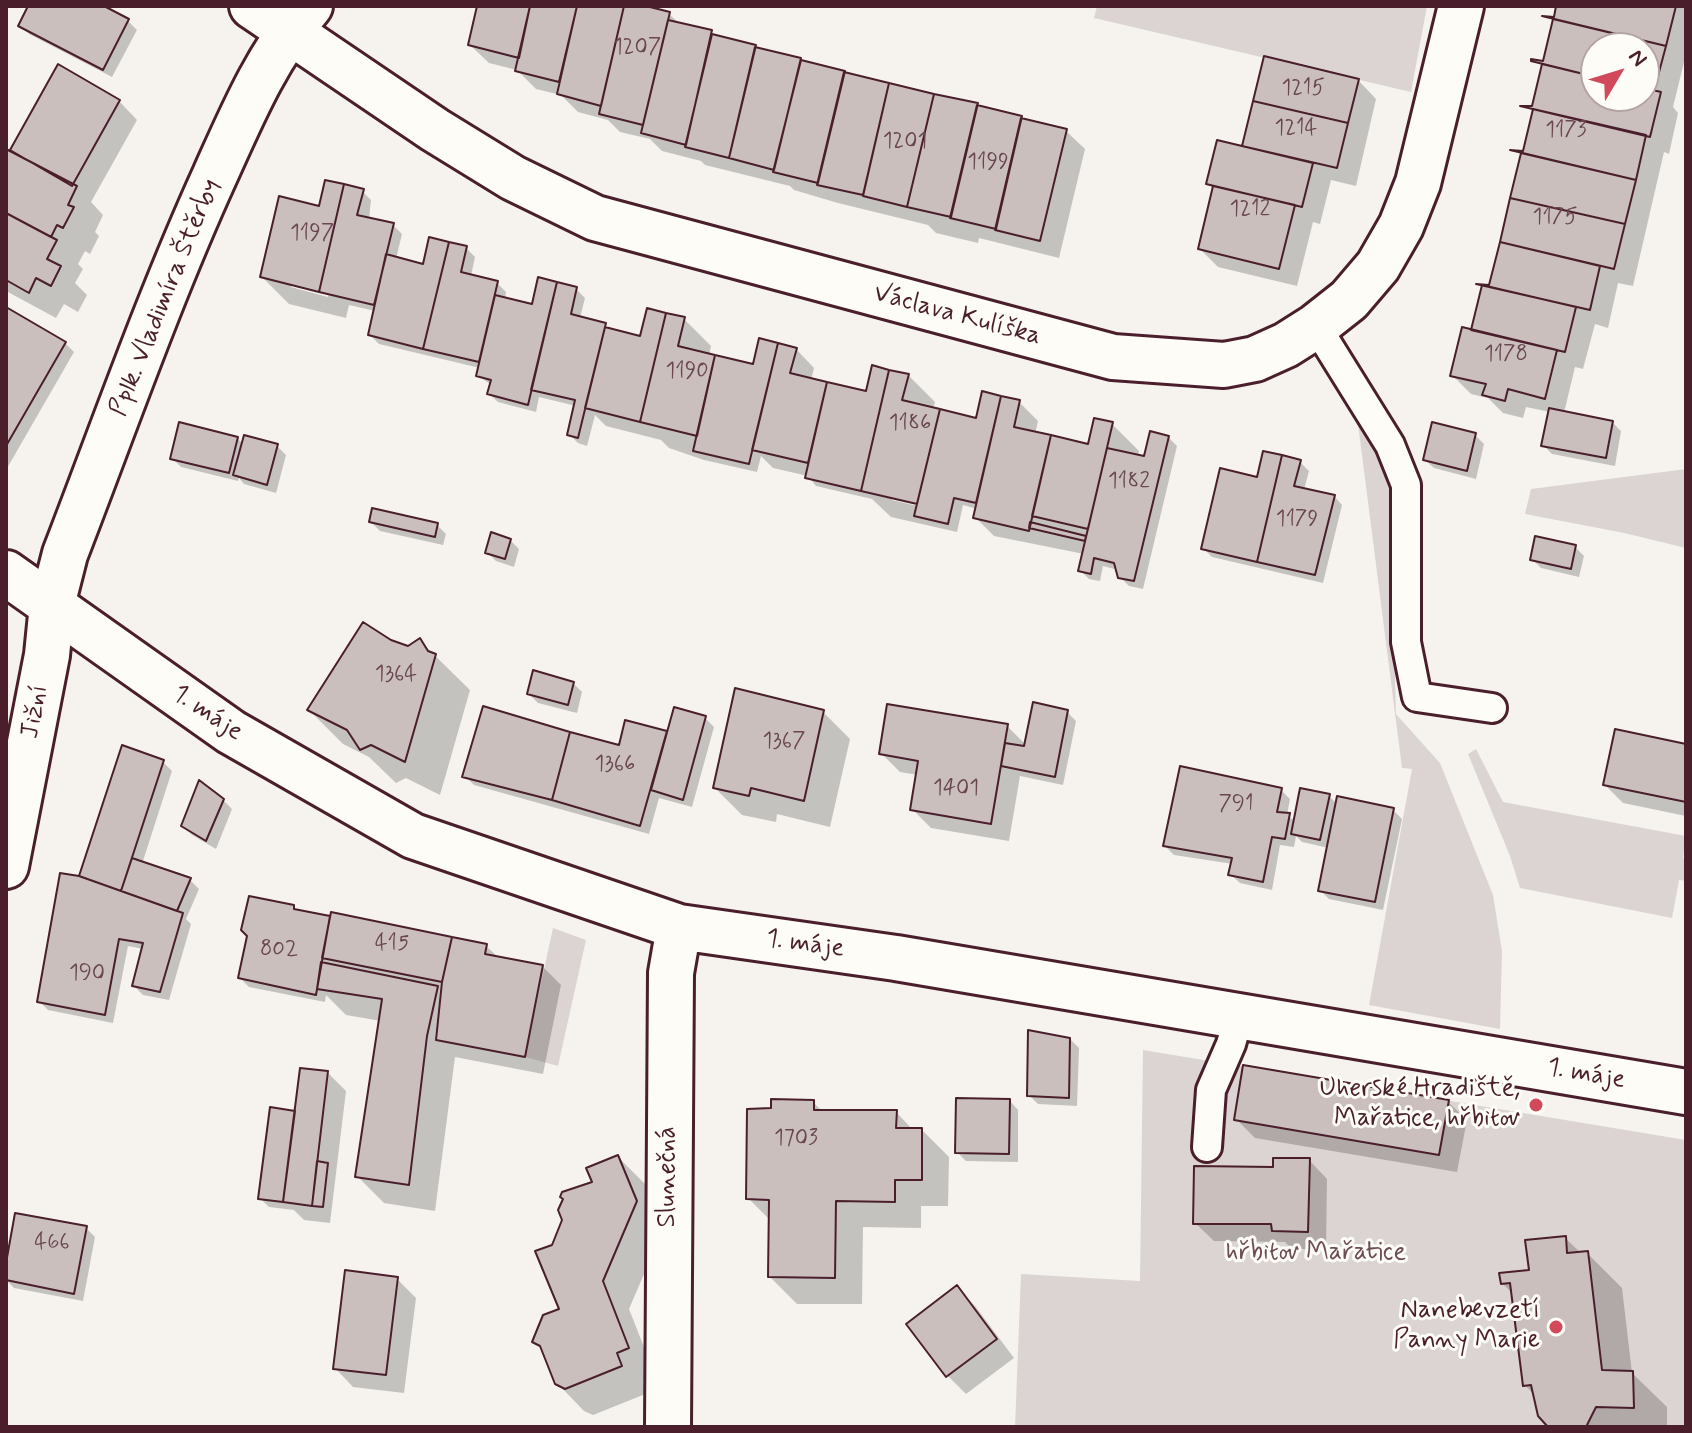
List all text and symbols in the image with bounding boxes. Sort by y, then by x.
north arrow [1580,32,1660,112]
house number: 1207 [613,35,661,61]
text: N [1622,44,1653,73]
house number: 1215 [1281,76,1325,102]
house number: 1214 [1275,116,1317,142]
house number: 1173 [1545,118,1587,144]
house number: 1201 [883,129,927,155]
house number: 1199 [967,150,1009,176]
street label: Pplk. Vladimíra Štěrby [104,175,228,421]
house number: 1212 [1230,197,1270,223]
house number: 1175 [1533,205,1577,231]
house number: 1197 [290,221,334,247]
street label: Václava Kulíška [870,279,1044,353]
house number: 1178 [1484,342,1528,368]
house number: 1190 [665,359,709,385]
house number: 1186 [889,411,931,437]
house number: 1182 [1108,469,1150,495]
house number: 1179 [1276,507,1318,533]
house number: 1364 [375,662,417,688]
street label: 1. máje [166,679,248,749]
street label: Jižní [16,682,56,742]
house number: 1367 [763,729,805,755]
house number: 1366 [595,752,635,778]
house number: 1401 [933,776,979,802]
house number: 791 [1218,792,1254,818]
street label: 1. máje [764,924,846,966]
house number: 415 [375,931,409,957]
house number: 802 [260,937,298,963]
house number: 190 [69,961,105,987]
street label: 1. máje [1545,1053,1627,1097]
place label: Uherské Hradiště, Mařatice, hřbitov [1320,1074,1520,1136]
marker: Uherské Hradiště, Mařatice, hřbitov [1527,1096,1545,1114]
street label: Slunečná [653,1126,685,1228]
house number: 1703 [774,1126,818,1152]
house number: 466 [34,1230,70,1256]
park label: hřbitov Mařatice [1226,1238,1406,1270]
place label: Nanebevzetí Panny Marie [1393,1296,1540,1358]
marker: Nanebevzetí Panny Marie [1547,1318,1565,1336]

